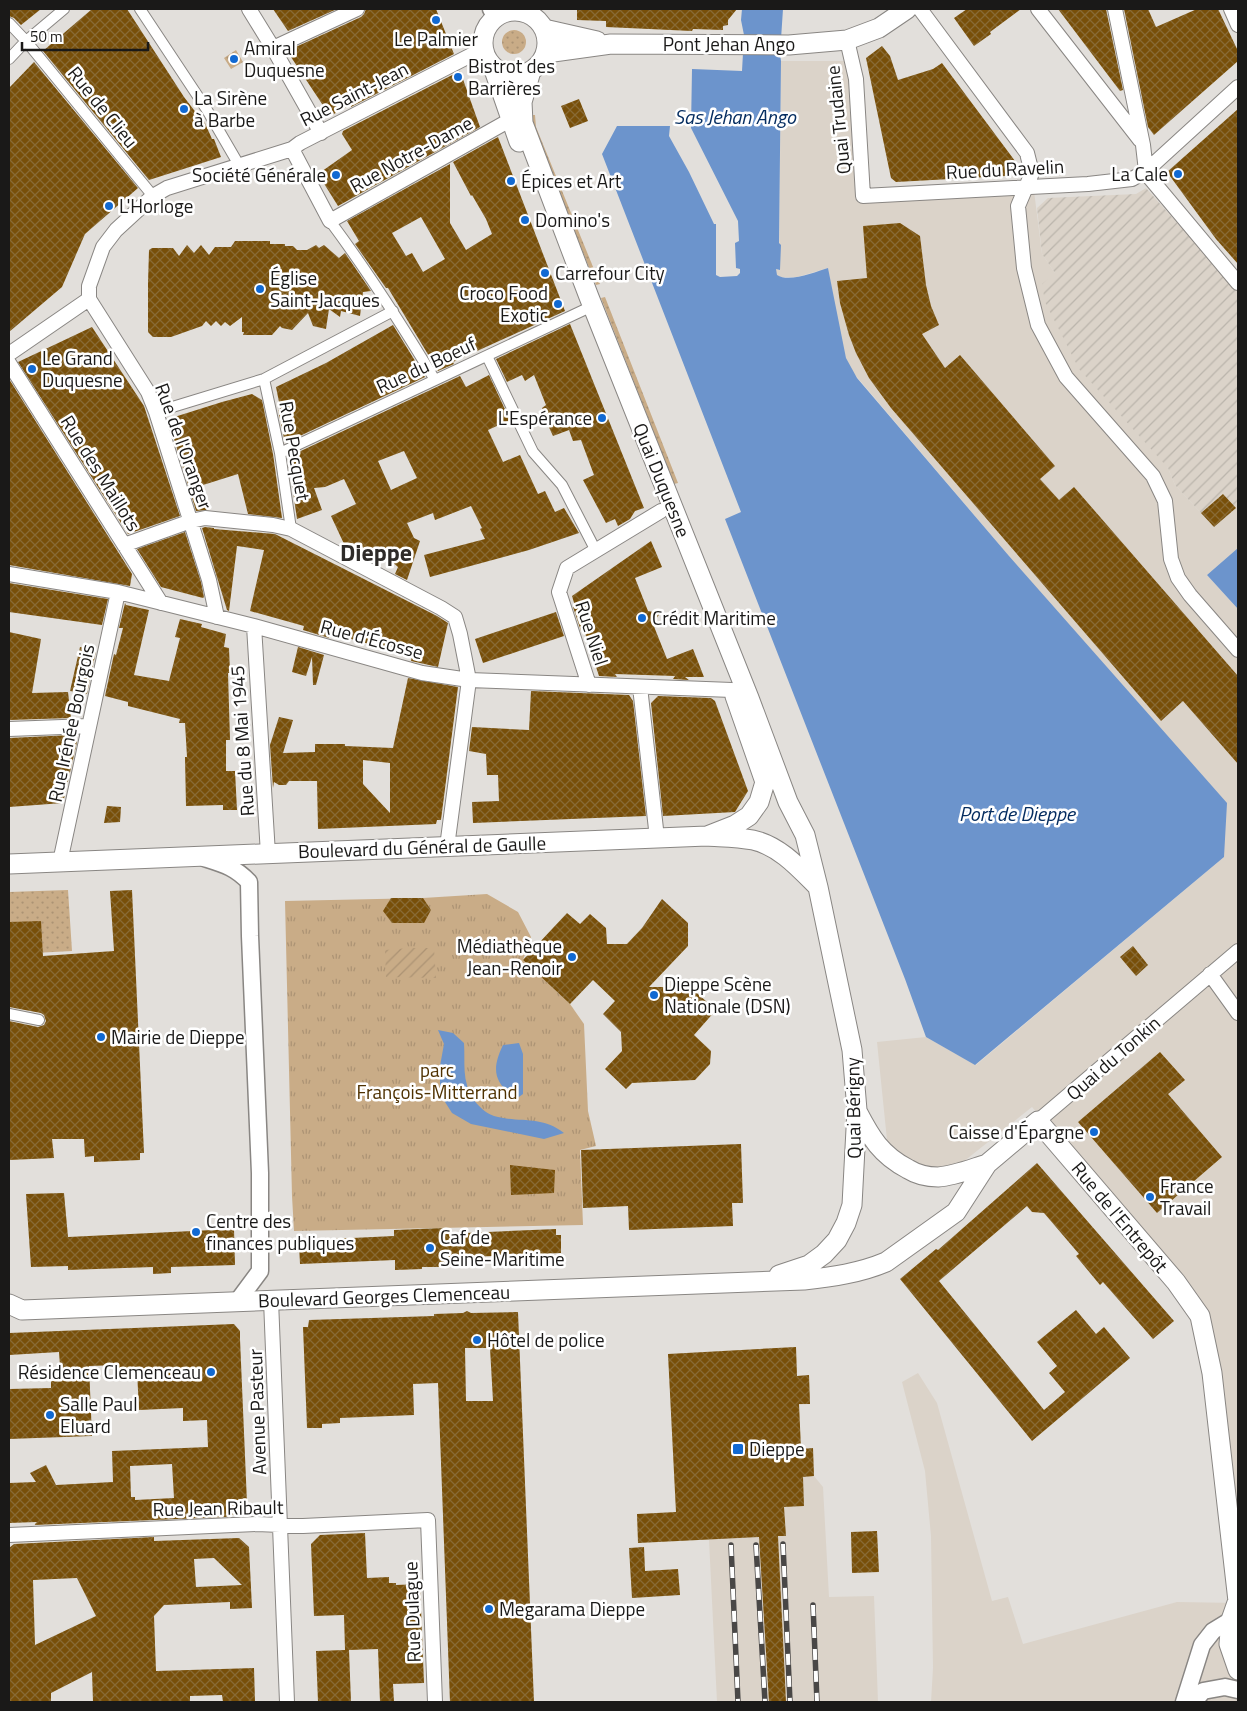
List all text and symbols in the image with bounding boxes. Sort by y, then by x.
marker: Le Palmier [430,14,442,26]
scale bar [22,20,149,52]
place label: Le Palmier [394,24,478,53]
text: 50 m [30,25,63,48]
street label: Pont Jehan Ango [663,29,795,58]
place label: Amiral Duquesne [244,33,325,84]
place label: Bistrot des Barrières [468,51,555,102]
marker: Amiral Duquesne [228,53,240,65]
street label: Rue Saint-Jean [294,54,413,133]
street label: Rue de Clieu [61,60,145,154]
street label: Quai Trudaine [817,64,858,176]
marker: Bistrot des Barrières [452,71,464,83]
place label: La Sirène à Barbe [194,83,267,134]
water label: Sas Jehan Ango [674,101,797,132]
marker: La Sirène à Barbe [178,103,190,115]
street label: Rue Notre-Dame [344,108,477,199]
street label: Rue du Ravelin [945,151,1065,186]
place label: La Cale [1111,159,1168,188]
place label: Société Générale [192,160,326,189]
place label: Épices et Art [521,166,622,195]
marker: La Cale [1172,168,1184,180]
marker: Société Générale [330,169,342,181]
marker: Épices et Art [505,175,517,187]
place label: L'Horloge [119,191,193,220]
marker: L'Horloge [103,200,115,212]
place label: Domino's [535,205,610,234]
marker: Domino's [519,214,531,226]
place label: Carrefour City [555,258,665,287]
place label: Église Saint-Jacques [270,263,380,314]
marker: Carrefour City [539,267,551,279]
place label: Croco Food Exotic [459,278,548,329]
marker: Église Saint-Jacques [254,283,266,295]
marker: Croco Food Exotic [552,298,564,310]
street label: Rue du Boeuf [371,328,481,400]
place label: Le Grand Duquesne [42,343,123,394]
marker: Le Grand Duquesne [26,363,38,375]
street label: Rue de l'Oranger [148,379,221,513]
street label: Rue Pecquet [272,399,319,503]
place label: L'Espérance [498,403,592,432]
street label: Rue des Maillots [54,409,149,537]
marker: L'Espérance [596,412,608,424]
street label: Quai Duquesne [626,418,699,541]
district label: Dieppe [340,534,412,570]
street label: Rue Niel [568,597,617,669]
place label: Crédit Maritime [652,603,776,632]
street label: Rue d'Écosse [318,611,427,666]
marker: Crédit Maritime [636,612,648,624]
street label: Rue Irénée Bourgois [40,641,101,805]
street label: Rue du 8 Mai 1945 [222,665,261,817]
water label: Port de Dieppe [959,798,1077,829]
street label: Boulevard du Général de Gaulle [297,828,547,865]
place label: Médiathèque Jean-Renoir [457,931,562,982]
marker: Médiathèque Jean-Renoir [566,951,578,963]
place label: Dieppe Scène Nationale (DSN) [664,969,791,1020]
marker: Dieppe Scène Nationale (DSN) [648,989,660,1001]
street label: Quai du Tonkin [1059,1008,1166,1107]
place label: Mairie de Dieppe [111,1022,245,1051]
marker: Mairie de Dieppe [95,1031,107,1043]
park label: parc François-Mitterrand [356,1055,518,1106]
street label: Quai Bérigny [837,1057,868,1159]
place label: Caisse d'Épargne [948,1117,1084,1146]
marker: Caisse d'Épargne [1088,1126,1100,1138]
street label: Rue de l'Entrepôt [1065,1155,1176,1279]
place label: France Travail [1160,1171,1214,1222]
marker: France Travail [1144,1191,1156,1203]
place label: Centre des finances publiques [206,1206,354,1257]
place label: Caf de Seine-Maritime [440,1222,565,1273]
marker: Centre des finances publiques [190,1226,202,1238]
marker: Caf de Seine-Maritime [424,1242,436,1254]
street label: Boulevard Georges Clemenceau [257,1277,511,1314]
place label: Hôtel de police [487,1325,605,1354]
marker: Hôtel de police [471,1334,483,1346]
street label: Avenue Pasteur [240,1348,273,1476]
place label: Résidence Clemenceau [18,1357,201,1386]
marker: Résidence Clemenceau [205,1366,217,1378]
place label: Salle Paul Eluard [60,1389,138,1440]
marker: Salle Paul Eluard [44,1409,56,1421]
place label: Dieppe [749,1434,805,1463]
marker: Dieppe [731,1442,745,1456]
street label: Rue Jean Ribault [152,1492,284,1523]
street label: Rue Dulague [395,1561,428,1663]
place label: Megarama Dieppe [499,1594,645,1623]
marker: Megarama Dieppe [483,1603,495,1615]

